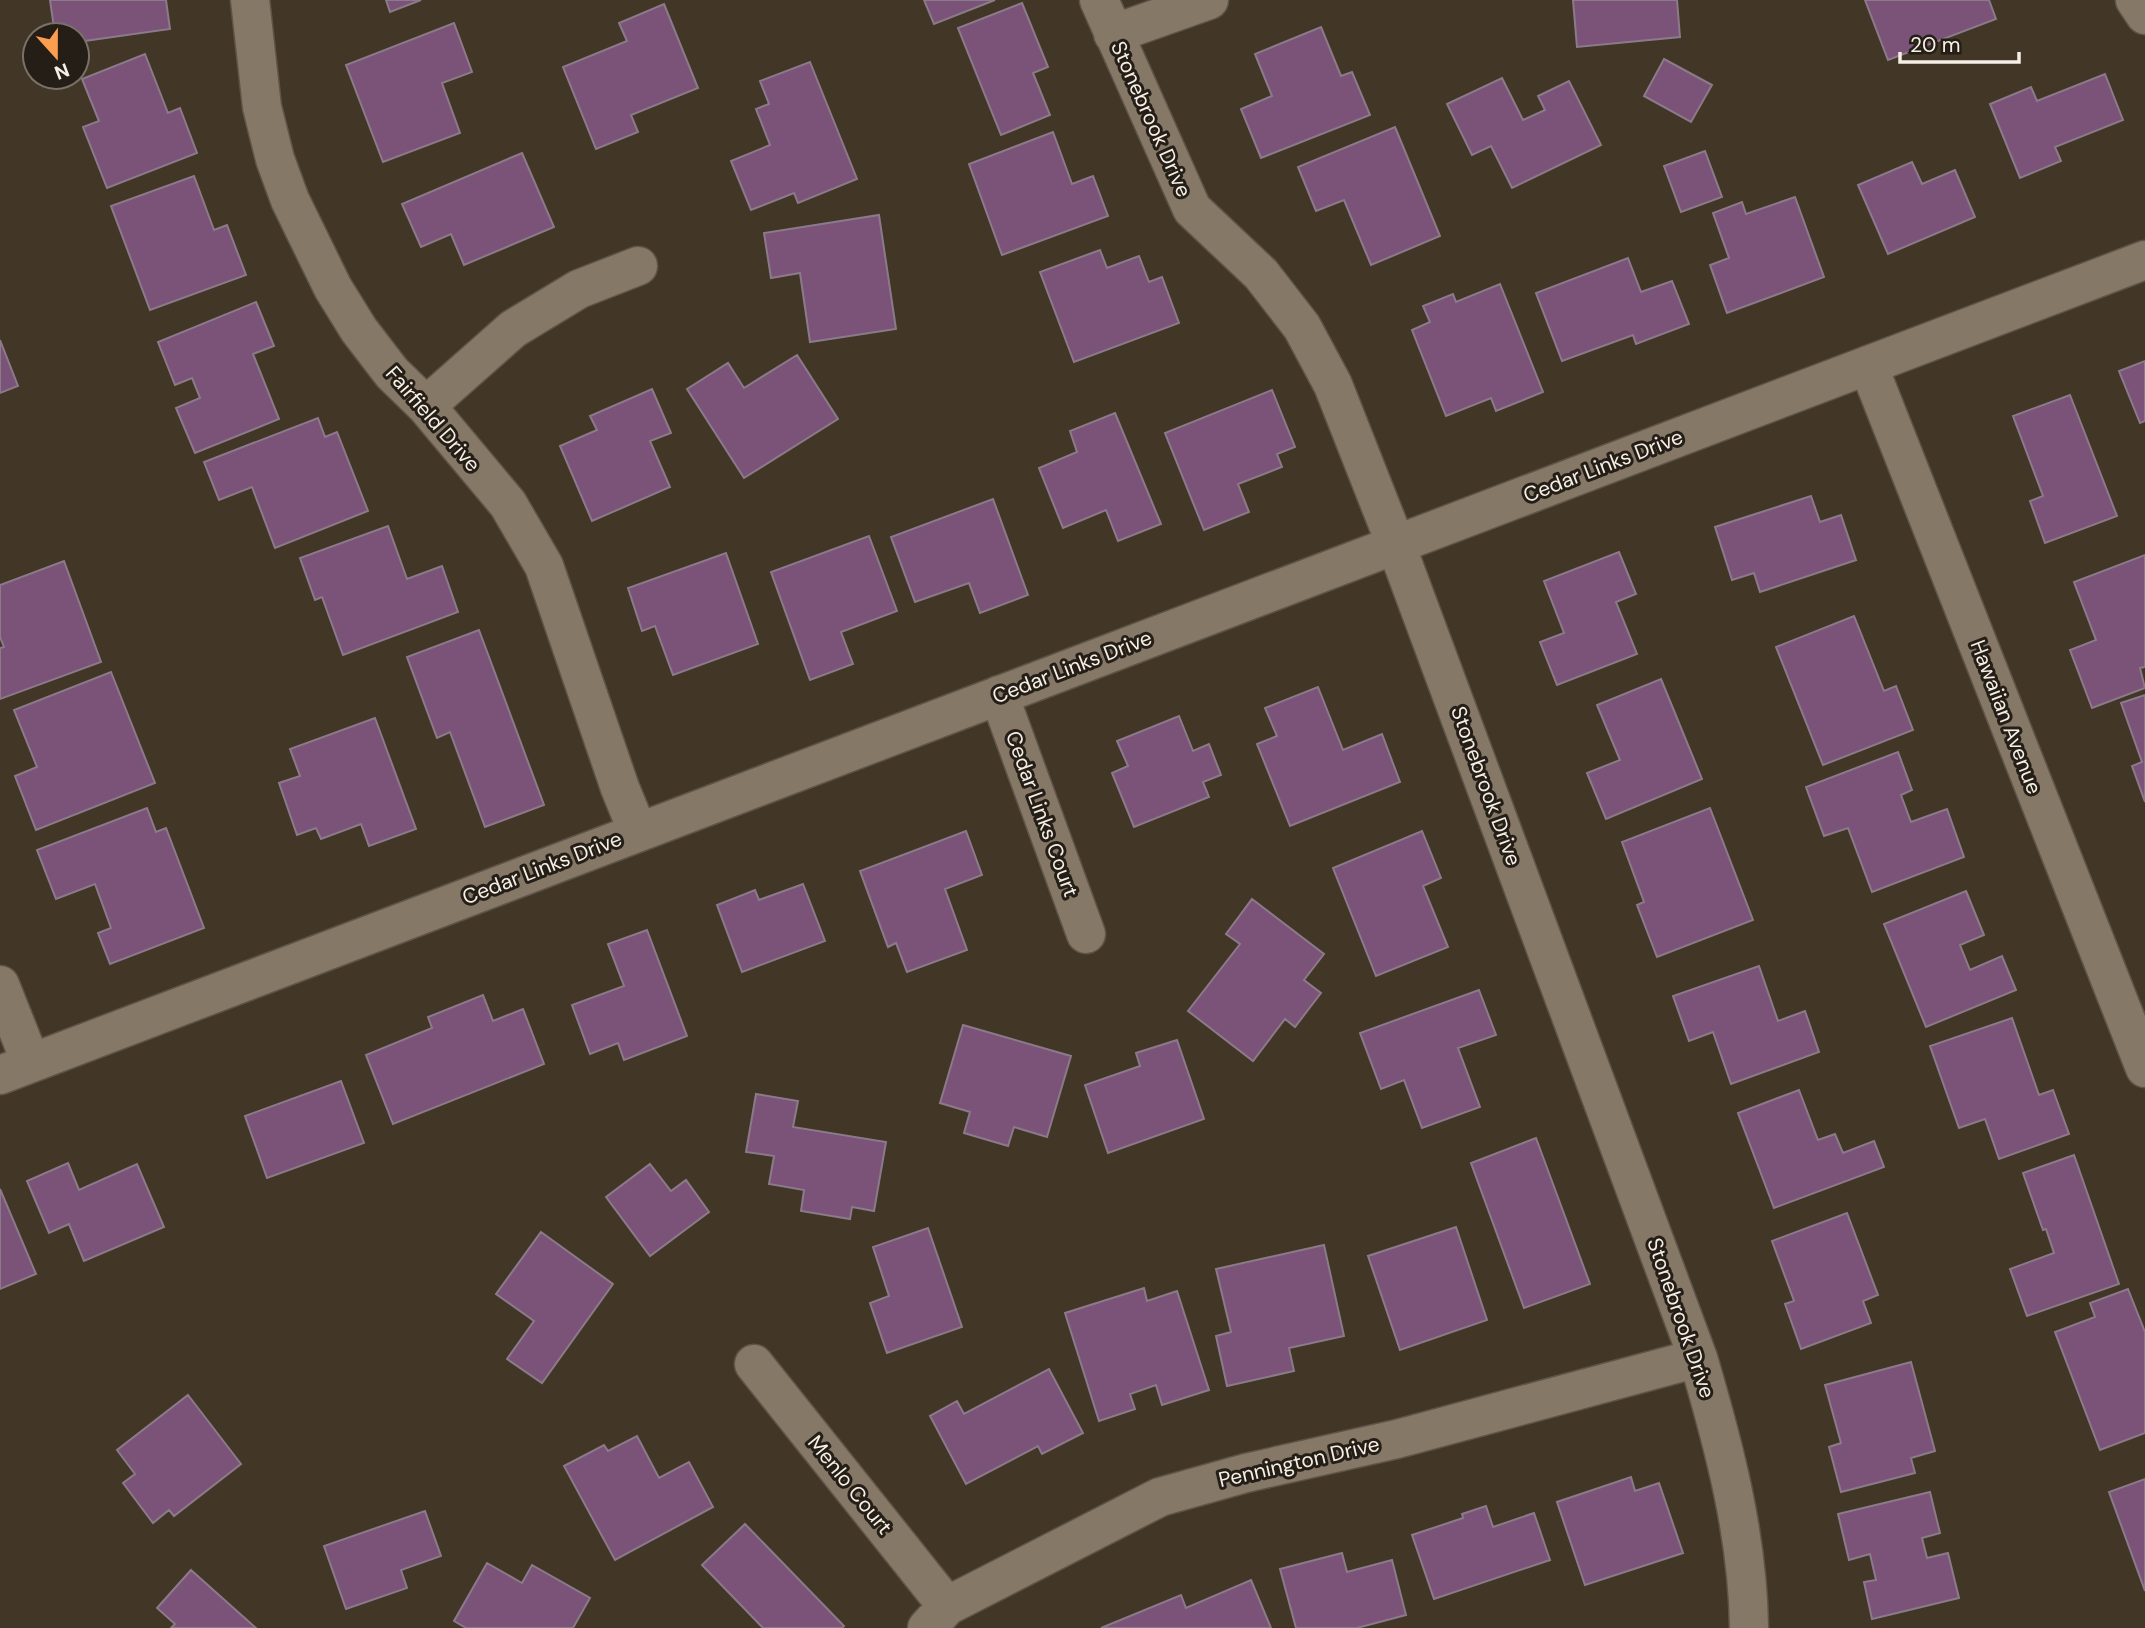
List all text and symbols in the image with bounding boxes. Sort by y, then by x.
north arrow [21,21,91,91]
scale bar [1900,21,2019,65]
text: 20 m [1910,31,1961,59]
street label: Stonebrook Drive [1104,37,1198,201]
text: N [51,57,73,86]
street label: Fairfield Drive [379,360,487,478]
street label: Cedar Links Drive [1519,423,1687,509]
street label: Cedar Links Drive [988,624,1156,710]
street label: Hawaiian Avenue [1964,636,2048,798]
street label: Stonebrook Drive [1444,702,1528,870]
street label: Cedar Links Court [999,727,1085,901]
street label: Cedar Links Drive [458,825,626,911]
street label: Stonebrook Drive [1640,1234,1722,1402]
street label: Menlo Court [801,1430,899,1540]
street label: Pennington Drive [1216,1430,1382,1494]

